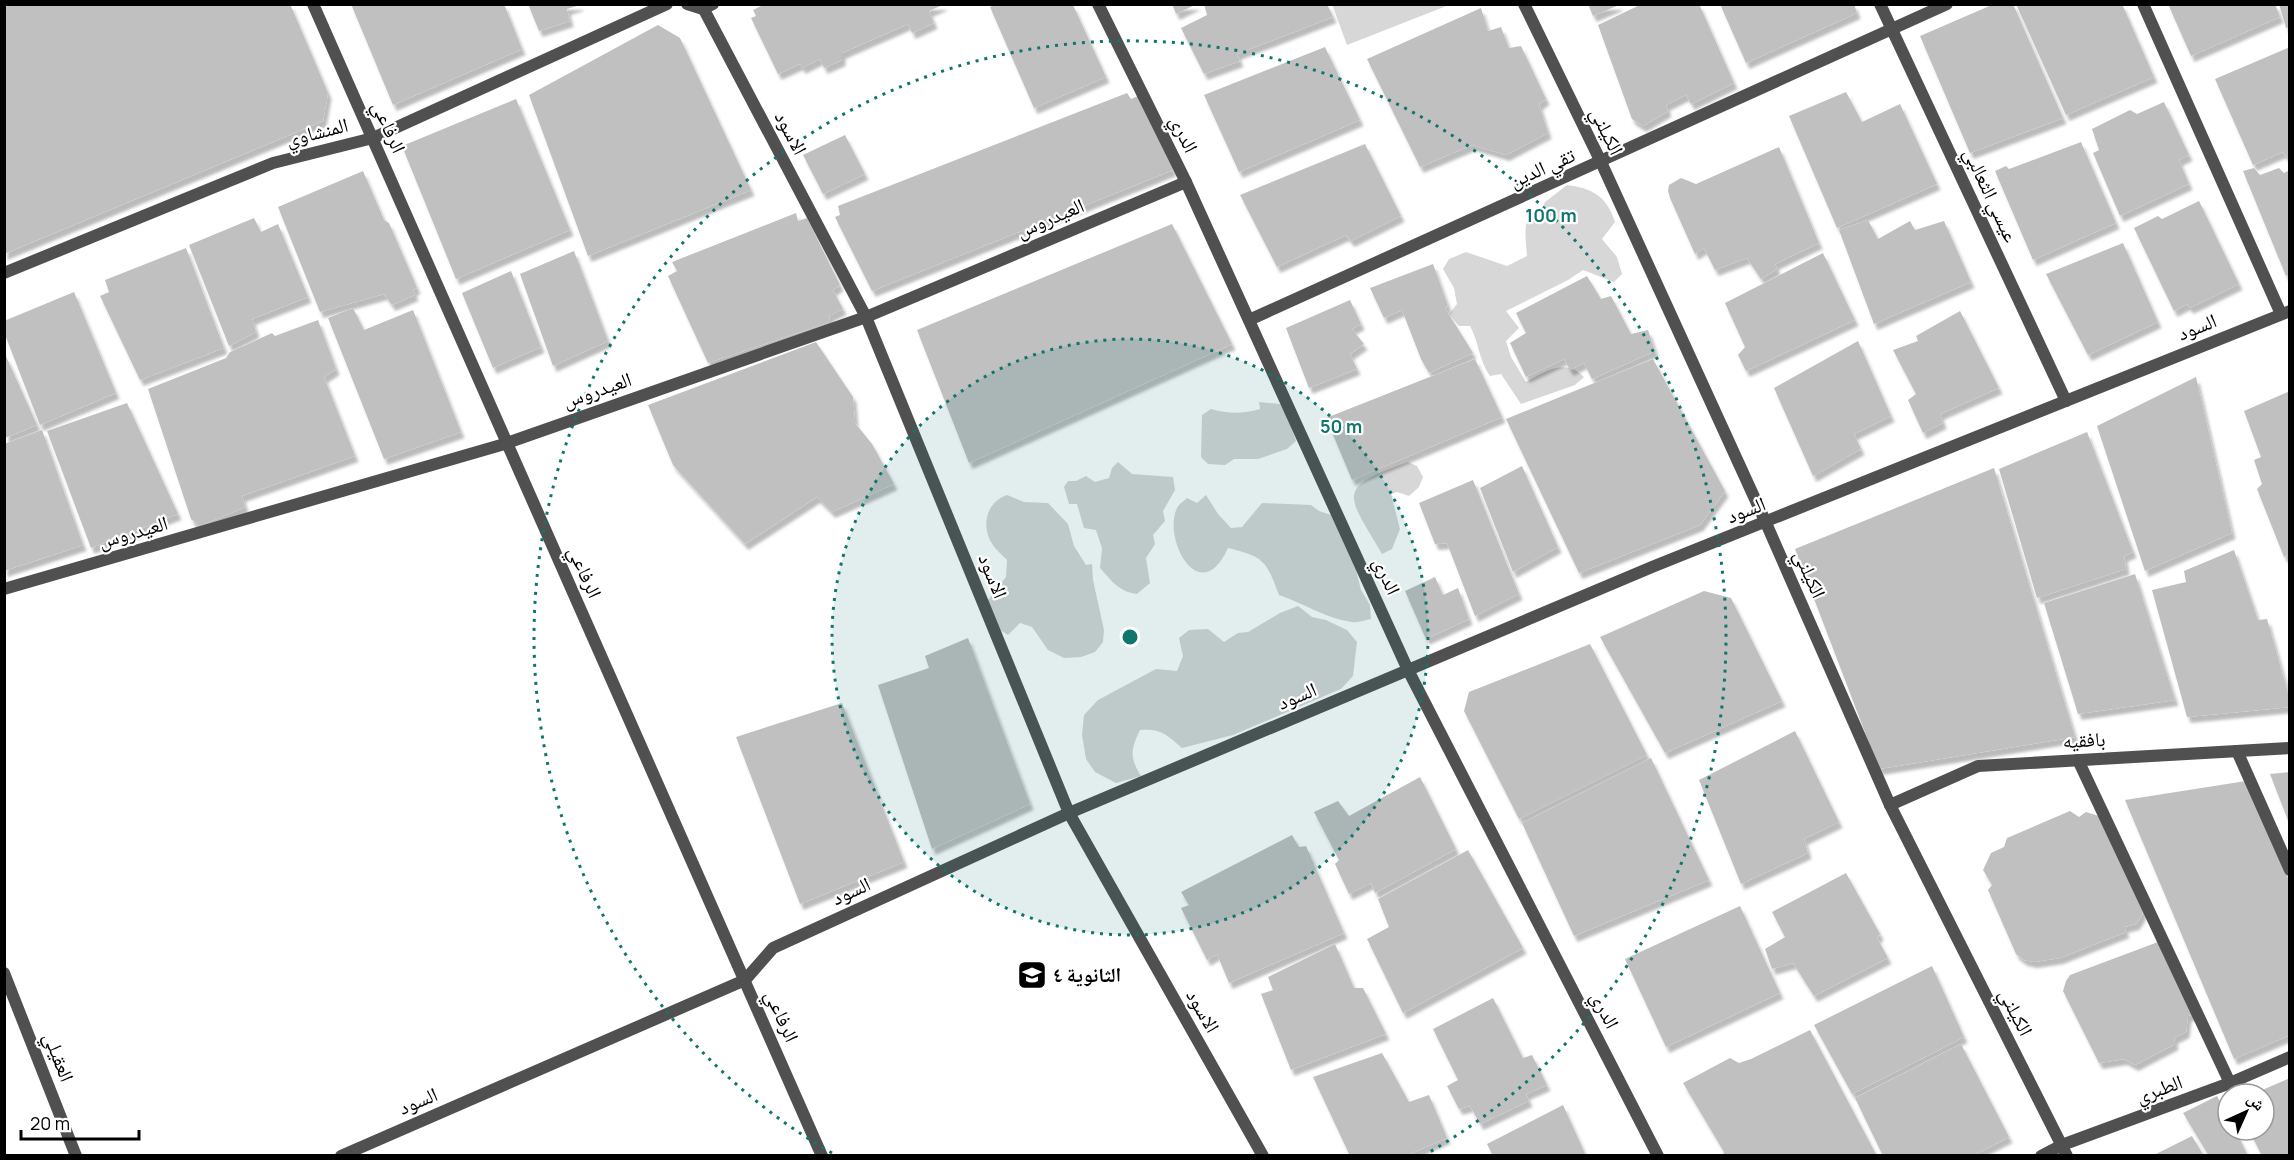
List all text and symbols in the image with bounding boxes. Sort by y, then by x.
street label: الرفاعي [363,96,413,158]
street label: الكيلني [1582,102,1631,160]
street label: الاسود [769,106,814,159]
street label: المنشاوي [283,111,352,155]
street label: الدري [1161,111,1205,158]
street label: تقي الدين [1505,141,1580,197]
street label: عيسي الثعالبي [1955,143,2025,248]
street label: العيدروس [1012,191,1088,244]
text: 100 m [1525,203,1577,227]
street label: السود [2173,307,2220,347]
street label: العيدروس [559,365,635,414]
text: 50 m [1320,414,1362,438]
street label: السود [1722,490,1769,529]
street label: العيدروس [95,509,171,554]
street label: الرفاعي [559,541,609,603]
street label: الكيلني [1785,546,1833,603]
street label: الاسود [972,549,1015,602]
street label: الدري [1364,553,1408,600]
centre of rings [1120,627,1140,647]
street label: السود [1273,675,1320,716]
street label: بافقيه [2062,725,2106,754]
street label: السود [827,870,875,911]
school or university icon: الثانوية ٤ [1016,959,1048,991]
place label: الثانوية ٤ [1053,961,1121,988]
street label: الكيلني [1990,983,2040,1042]
street label: الاسود [1180,984,1227,1037]
street label: الرفاعي [756,985,806,1047]
street label: الدري [1582,986,1626,1034]
street label: العقيلي [35,1028,81,1087]
street label: الطبري [2132,1068,2187,1112]
street label: السود [394,1080,441,1121]
north arrow [2216,1082,2276,1142]
text: ش [2243,1088,2270,1115]
scale bar [21,1103,140,1141]
text: 20 m [30,1111,70,1135]

